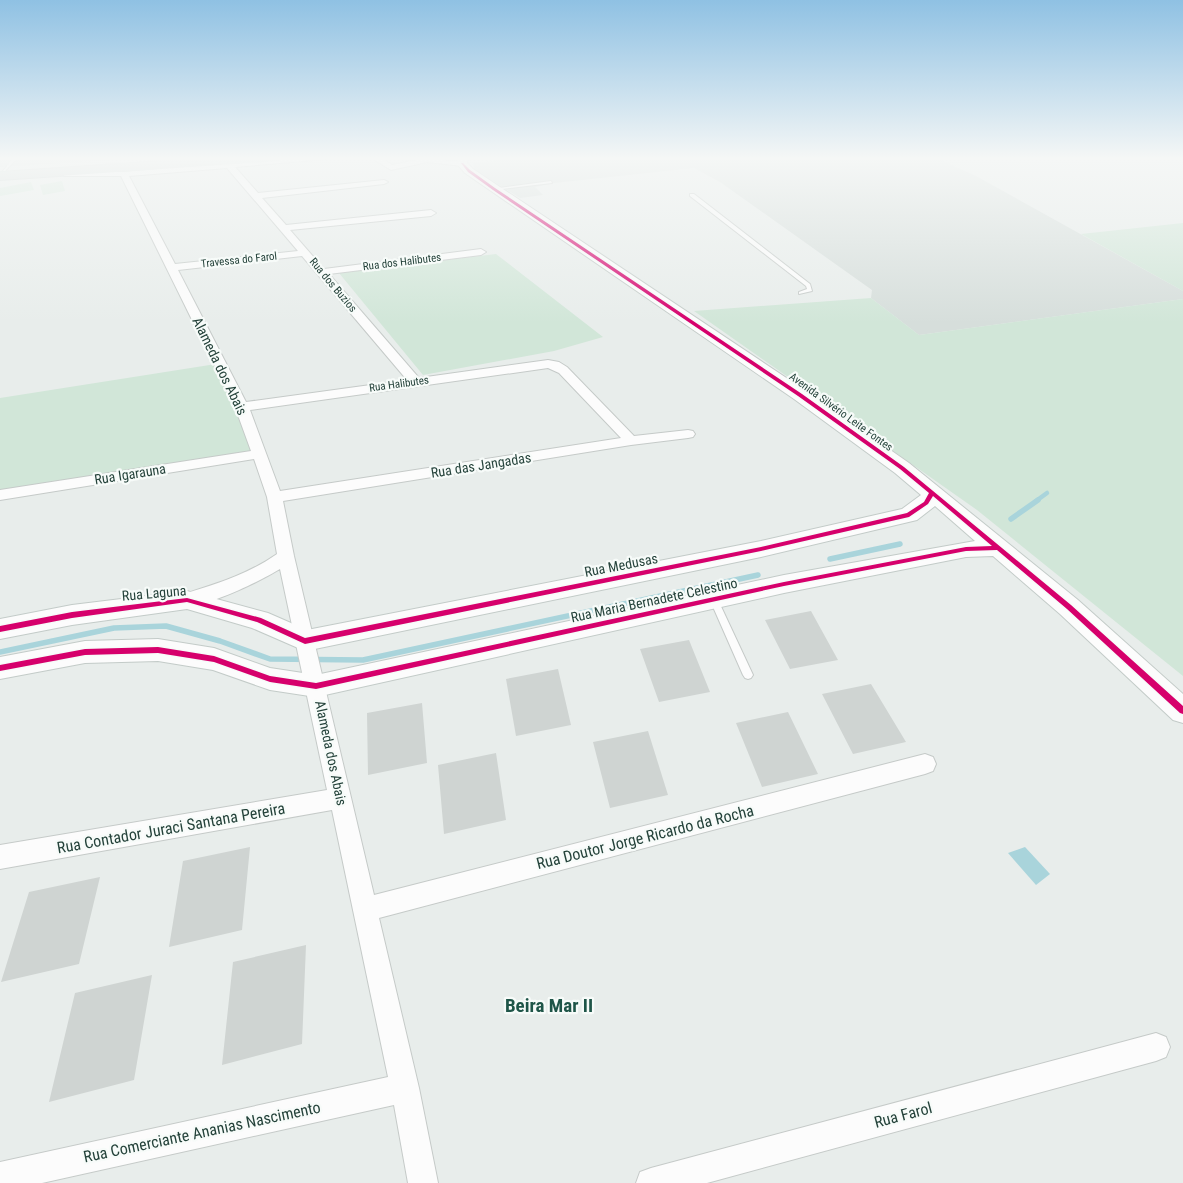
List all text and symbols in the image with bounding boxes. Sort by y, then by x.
street label: Travessa do Farol [200,250,278,270]
street label: Rua dos Halibutes [362,251,442,273]
street label: Rua dos Buzios [307,255,359,315]
street label: Alameda dos Abais [189,314,251,418]
street label: Avenida Silvério Leite Fontes [787,370,895,454]
street label: Rua Halibutes [368,373,430,395]
street label: Rua das Jangadas [430,449,532,481]
street label: Rua Igarauna [93,460,167,488]
street label: Rua Medusas [583,550,659,580]
street label: Rua Maria Bernadete Celestino [569,575,739,625]
street label: Rua Laguna [121,582,187,604]
street label: Alameda dos Abais [312,699,350,807]
street label: Rua Contador Juraci Santana Pereira [55,799,287,857]
street label: Rua Doutor Jorge Ricardo da Rocha [534,801,756,873]
district label: Beira Mar II [505,994,593,1017]
street label: Rua Comerciante Ananias Nascimento [82,1098,322,1166]
street label: Rua Farol [872,1098,934,1132]

